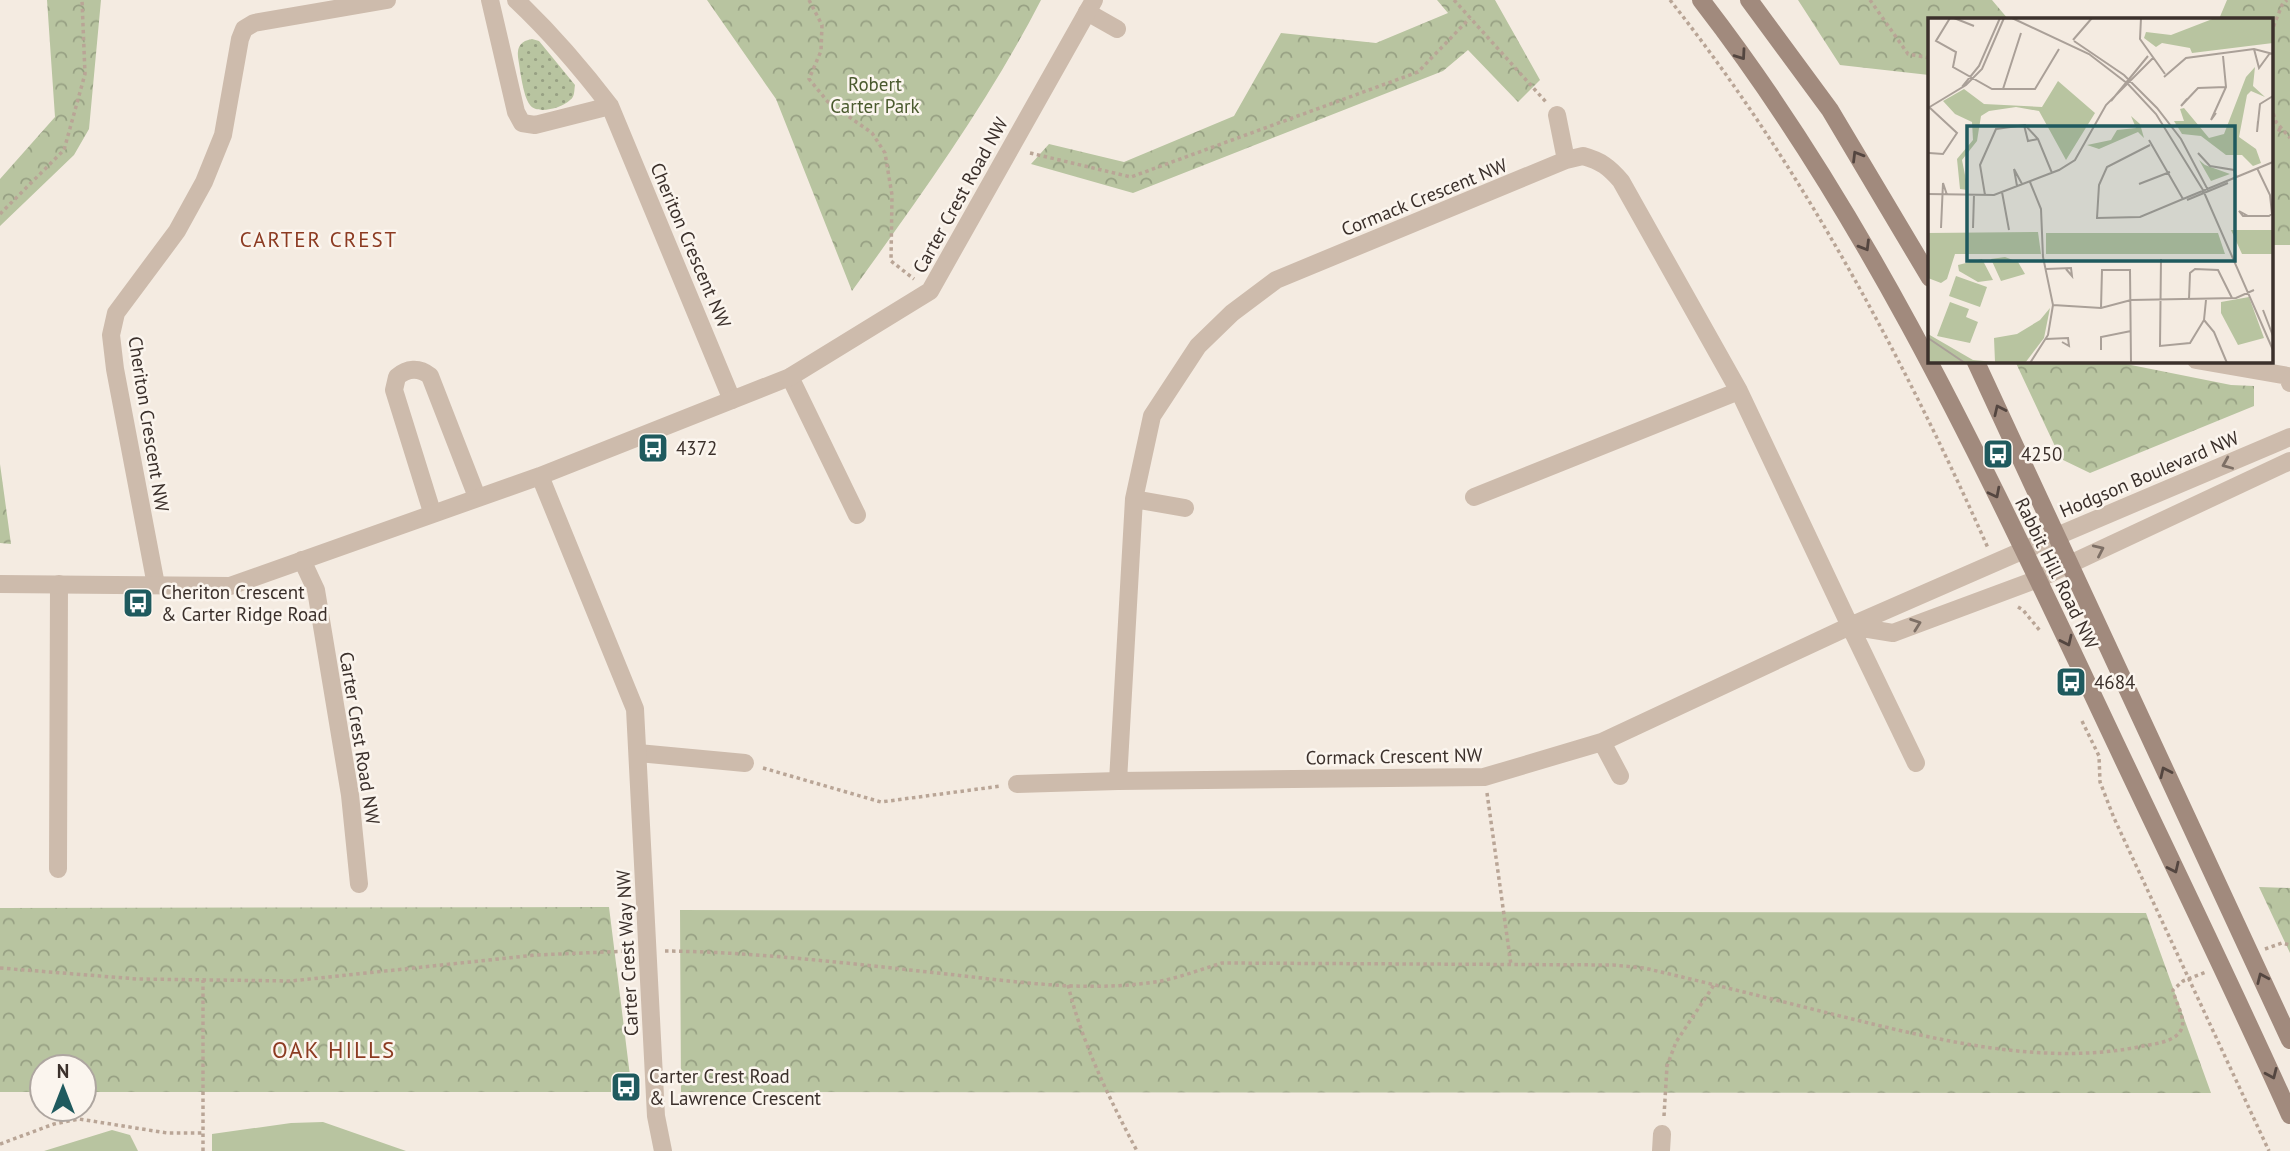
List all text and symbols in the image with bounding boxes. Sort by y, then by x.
inset map [1928,18,2272,362]
one-way arrow [1733,47,1745,60]
park label: Robert Carter Park [830,72,920,118]
street label: Carter Crest Road NW [907,113,1013,277]
one-way arrow [1852,150,1865,163]
street label: Cormack Crescent NW [1338,153,1511,241]
street label: Cheriton Crescent NW [645,159,737,331]
district label: CARTER CREST [240,226,398,253]
one-way arrow [1857,239,1870,252]
street label: Cheriton Crescent NW [123,335,175,514]
one-way arrow [1993,405,2007,417]
street label: Hodgson Boulevard NW [2056,425,2242,523]
bus stop icon: 4372 [636,431,670,465]
place label: 4372 [676,436,717,460]
bus stop icon: 4250 [1981,437,2015,471]
place label: 4250 [2021,442,2062,466]
one-way arrow [2222,456,2234,470]
one-way arrow [1986,486,2000,498]
street label: Rabbit Hill Road NW [2010,493,2104,653]
one-way arrow [2092,544,2104,558]
place label: Cheriton Crescent & Carter Ridge Road [161,580,328,626]
bus stop icon: Cheriton Crescent & Carter Ridge Road [121,586,155,620]
one-way arrow [1910,619,1922,633]
one-way arrow [2059,633,2073,646]
street label: Carter Crest Road NW [335,650,386,826]
bus stop icon: 4684 [2054,665,2088,699]
place label: 4684 [2094,670,2135,694]
street label: Cormack Crescent NW [1305,742,1483,770]
one-way arrow [2160,767,2174,779]
one-way arrow [2166,861,2180,873]
street label: Carter Crest Way NW [611,869,643,1037]
one-way arrow [2256,973,2270,985]
district label: OAK HILLS [272,1035,396,1064]
north arrow [28,1053,98,1123]
text: N [57,1059,69,1083]
place label: Carter Crest Road & Lawrence Crescent [649,1064,822,1110]
one-way arrow [2264,1067,2278,1079]
bus stop icon: Carter Crest Road & Lawrence Crescent [609,1070,643,1104]

